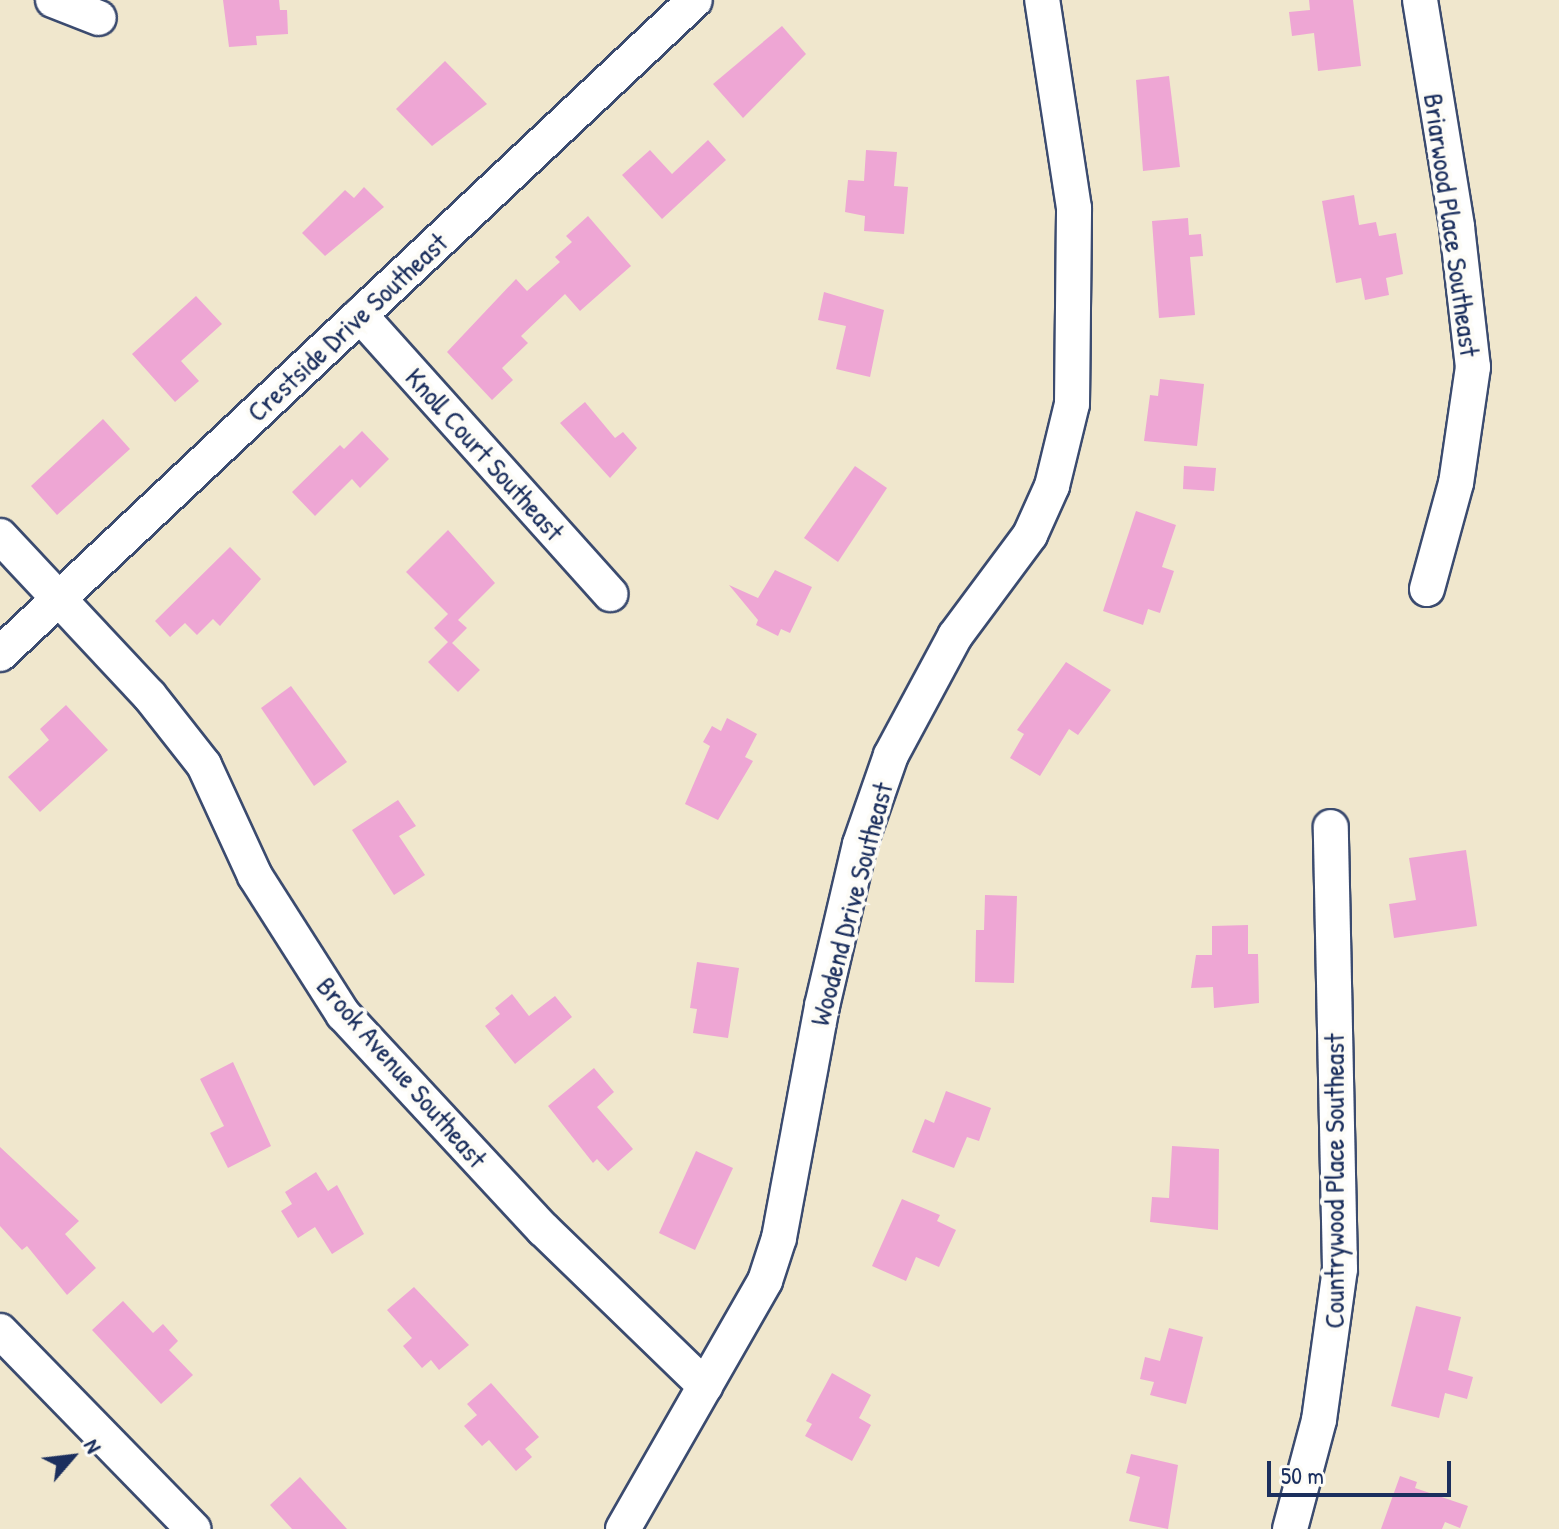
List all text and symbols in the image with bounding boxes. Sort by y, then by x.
street label: Briarwood Place Southeast [1417,91,1487,359]
street label: Crestside Drive Southeast [240,225,454,429]
street label: Knoll Court Southeast [399,361,571,547]
street label: Woodend Drive Southeast [802,779,900,1029]
street label: Brook Avenue Southeast [310,970,494,1174]
street label: Countrywood Place Southeast [1317,1033,1351,1329]
north arrow [32,1417,112,1497]
text: N [77,1434,109,1458]
scale bar [1271,1445,1455,1495]
text: 50 m [1281,1459,1324,1491]

